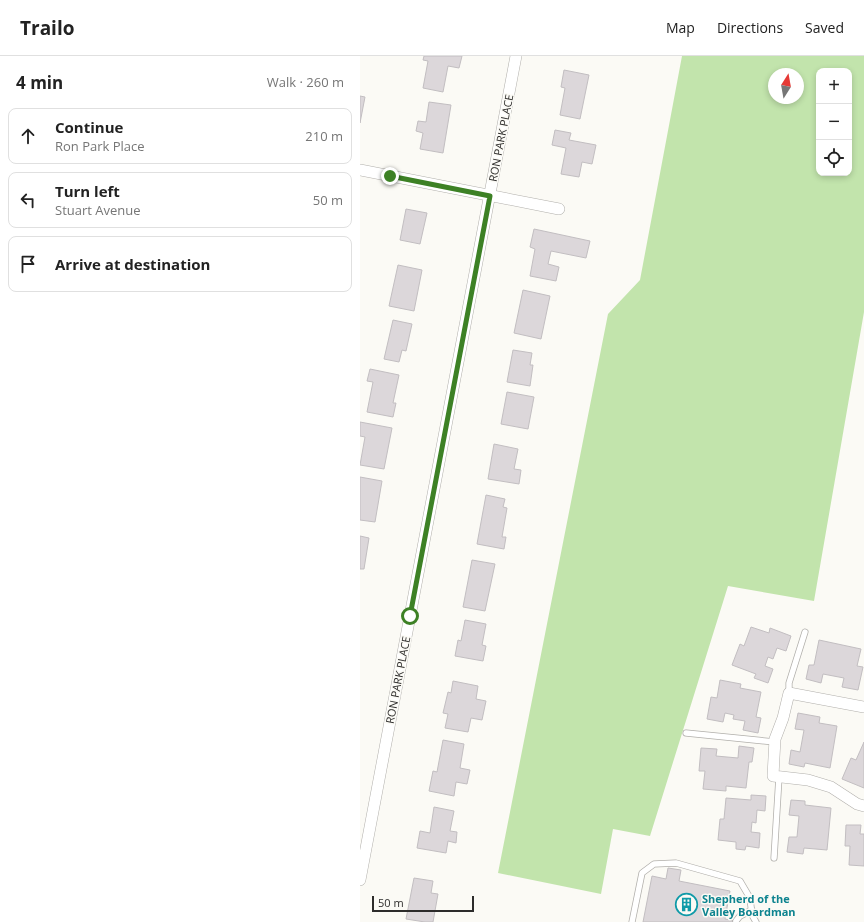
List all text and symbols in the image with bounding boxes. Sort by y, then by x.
text: Trailo [20,15,74,41]
text: Map [666,18,695,37]
text: Directions [717,18,783,37]
text: Saved [805,18,844,37]
north arrow [768,68,804,104]
map controls [816,68,852,176]
button: + [816,68,852,104]
text: 4 min [16,71,63,94]
text: Walk · 260 m [267,73,344,91]
street label: RON PARK PLACE [485,93,516,183]
button: − [816,104,852,140]
text: Continue [55,117,123,137]
icon: ahead [17,125,39,147]
text: 210 m [305,127,343,145]
text: Ron Park Place [55,137,145,155]
button: locate [816,140,852,176]
route end [381,167,399,185]
text: Turn left [55,181,120,201]
icon: left [17,189,39,211]
text: 50 m [313,191,343,209]
text: Stuart Avenue [55,201,141,219]
icon: arrive [17,253,39,275]
text: Arrive at destination [55,254,210,274]
route start [401,607,419,625]
street label: RON PARK PLACE [382,635,413,725]
place label: Shepherd of the Valley Boardman [702,891,796,919]
building icon: Shepherd of the Valley Boardman [674,892,700,918]
scale bar [372,894,474,913]
text: 50 m [378,895,404,910]

